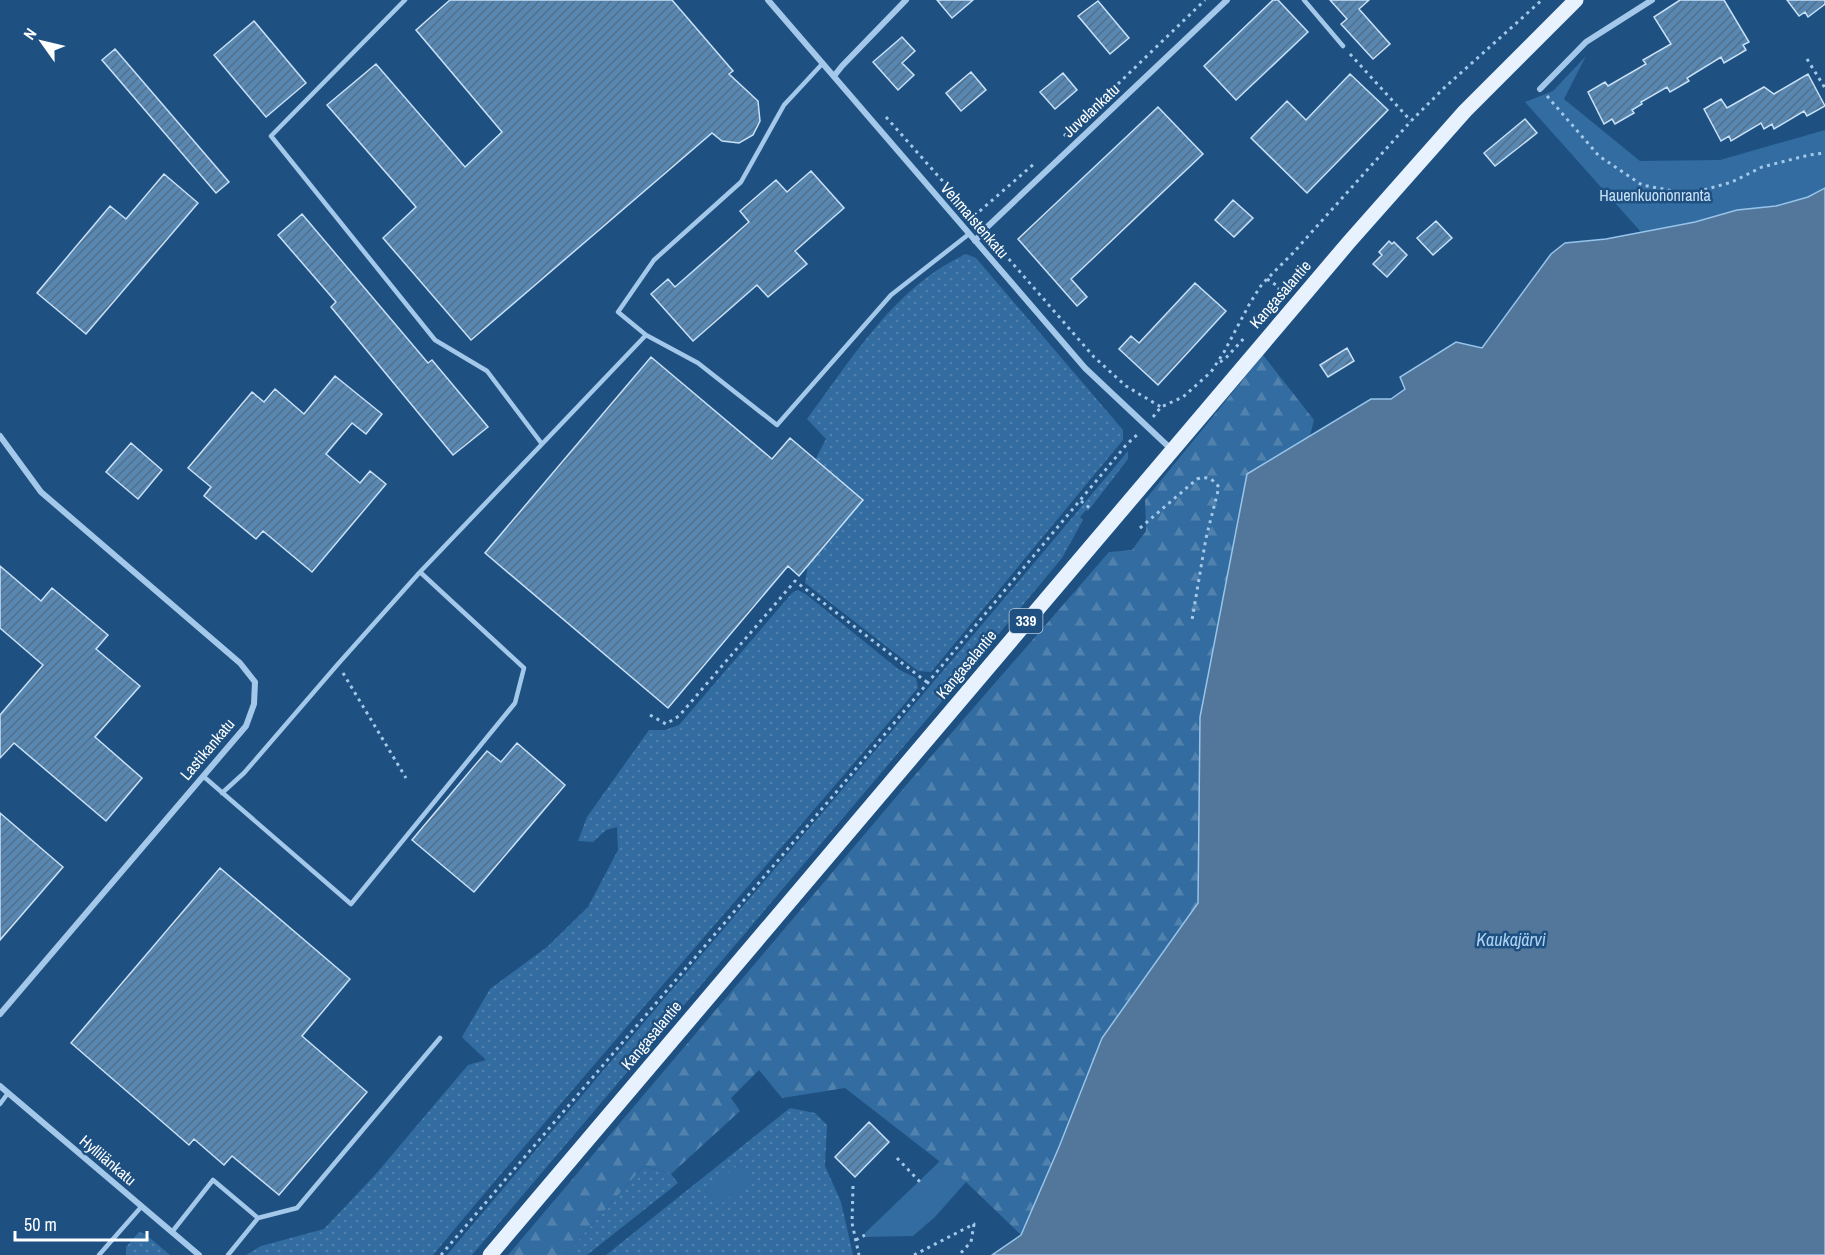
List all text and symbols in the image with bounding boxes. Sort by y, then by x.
north arrow [12,12,72,72]
text: N [18,24,41,44]
street label: Juvelankatu [1058,78,1124,142]
street label: Vehmaistenkatu [936,177,1014,263]
park label: Hauenkuononranta [1599,184,1711,206]
street label: Kangasalantie [1244,255,1316,333]
road number: 339 [1010,609,1042,633]
street label: Kangasalantie [931,625,1001,703]
street label: Lastikankatu [175,713,239,785]
water label: Kaukajärvi [1476,927,1546,952]
street label: Kangasalantie [616,996,686,1074]
street label: Hyllilänkatu [75,1130,141,1190]
scale bar [15,1204,147,1242]
text: 50 m [24,1212,57,1237]

